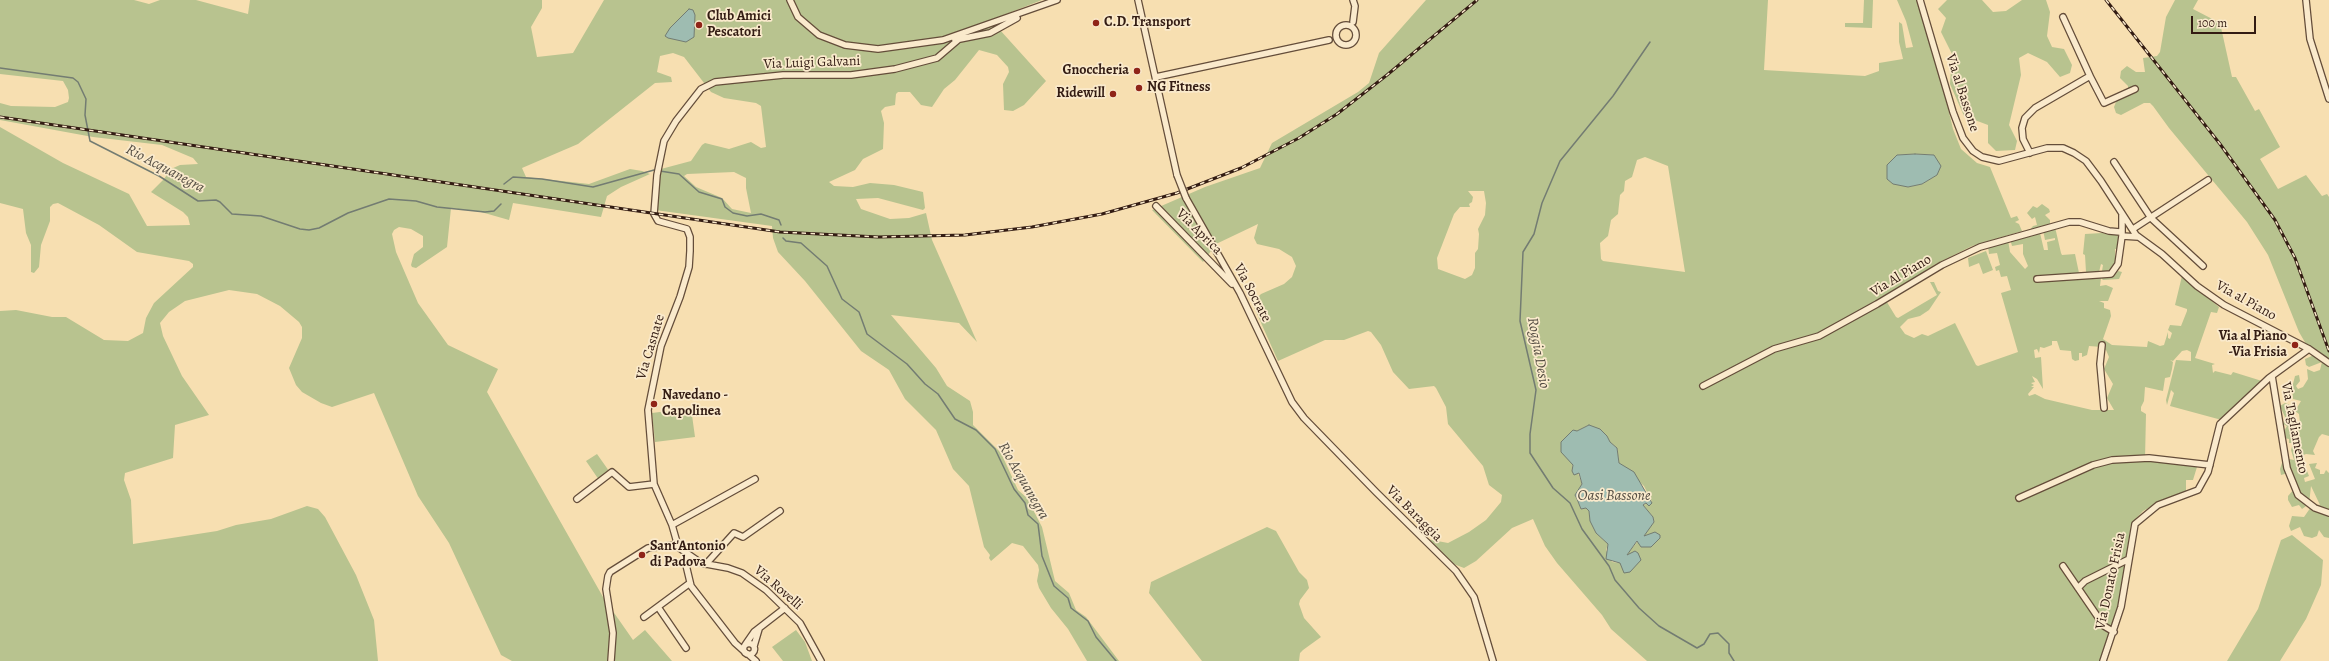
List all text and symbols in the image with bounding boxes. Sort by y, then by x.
scale bar [2193,8,2258,34]
place label: Club Amici Pescatori [707,9,771,42]
place label: C.D. Transport [1104,15,1191,31]
text: 100 m [2198,15,2227,31]
marker: C.D. Transport [1091,18,1101,28]
marker: Club Amici Pescatori [694,20,704,30]
street label: Via al Bassone [1941,52,1983,134]
street label: Via Luigi Galvani [763,53,861,73]
place label: Gnoccheria [1063,63,1129,79]
marker: Gnoccheria [1132,66,1142,76]
place label: NG Fitness [1147,80,1210,96]
marker: NG Fitness [1134,83,1144,93]
place label: Ridewill [1056,86,1105,102]
marker: Ridewill [1108,89,1118,99]
water label: Rio Acquanegra [123,141,207,197]
street label: Via Aprica [1173,206,1225,258]
street label: Via Al Piano [1868,251,1934,301]
street label: Via Socrate [1230,261,1274,325]
street label: Via al Piano [2213,278,2279,324]
street label: Via Casnate [633,312,669,382]
water label: Roggia Desio [1523,316,1553,390]
place label: Via al Piano -Via Frisia [2219,329,2287,362]
marker: Via al Piano -Via Frisia [2290,340,2300,350]
street label: Via Tagliamento [2277,381,2311,475]
place label: Navedano - Capolinea [662,388,728,420]
marker: Navedano - Capolinea [649,399,659,409]
water label: Rio Acquanegra [994,439,1052,523]
street label: Via Baraggia [1382,482,1446,546]
water label: Oasi Bassone [1578,487,1650,505]
street label: Via Donato Frisia [2093,531,2129,631]
place label: Sant'Antonio di Padova [650,539,726,572]
marker: Sant'Antonio di Padova [637,550,647,560]
street label: Via Rovelli [750,562,806,614]

